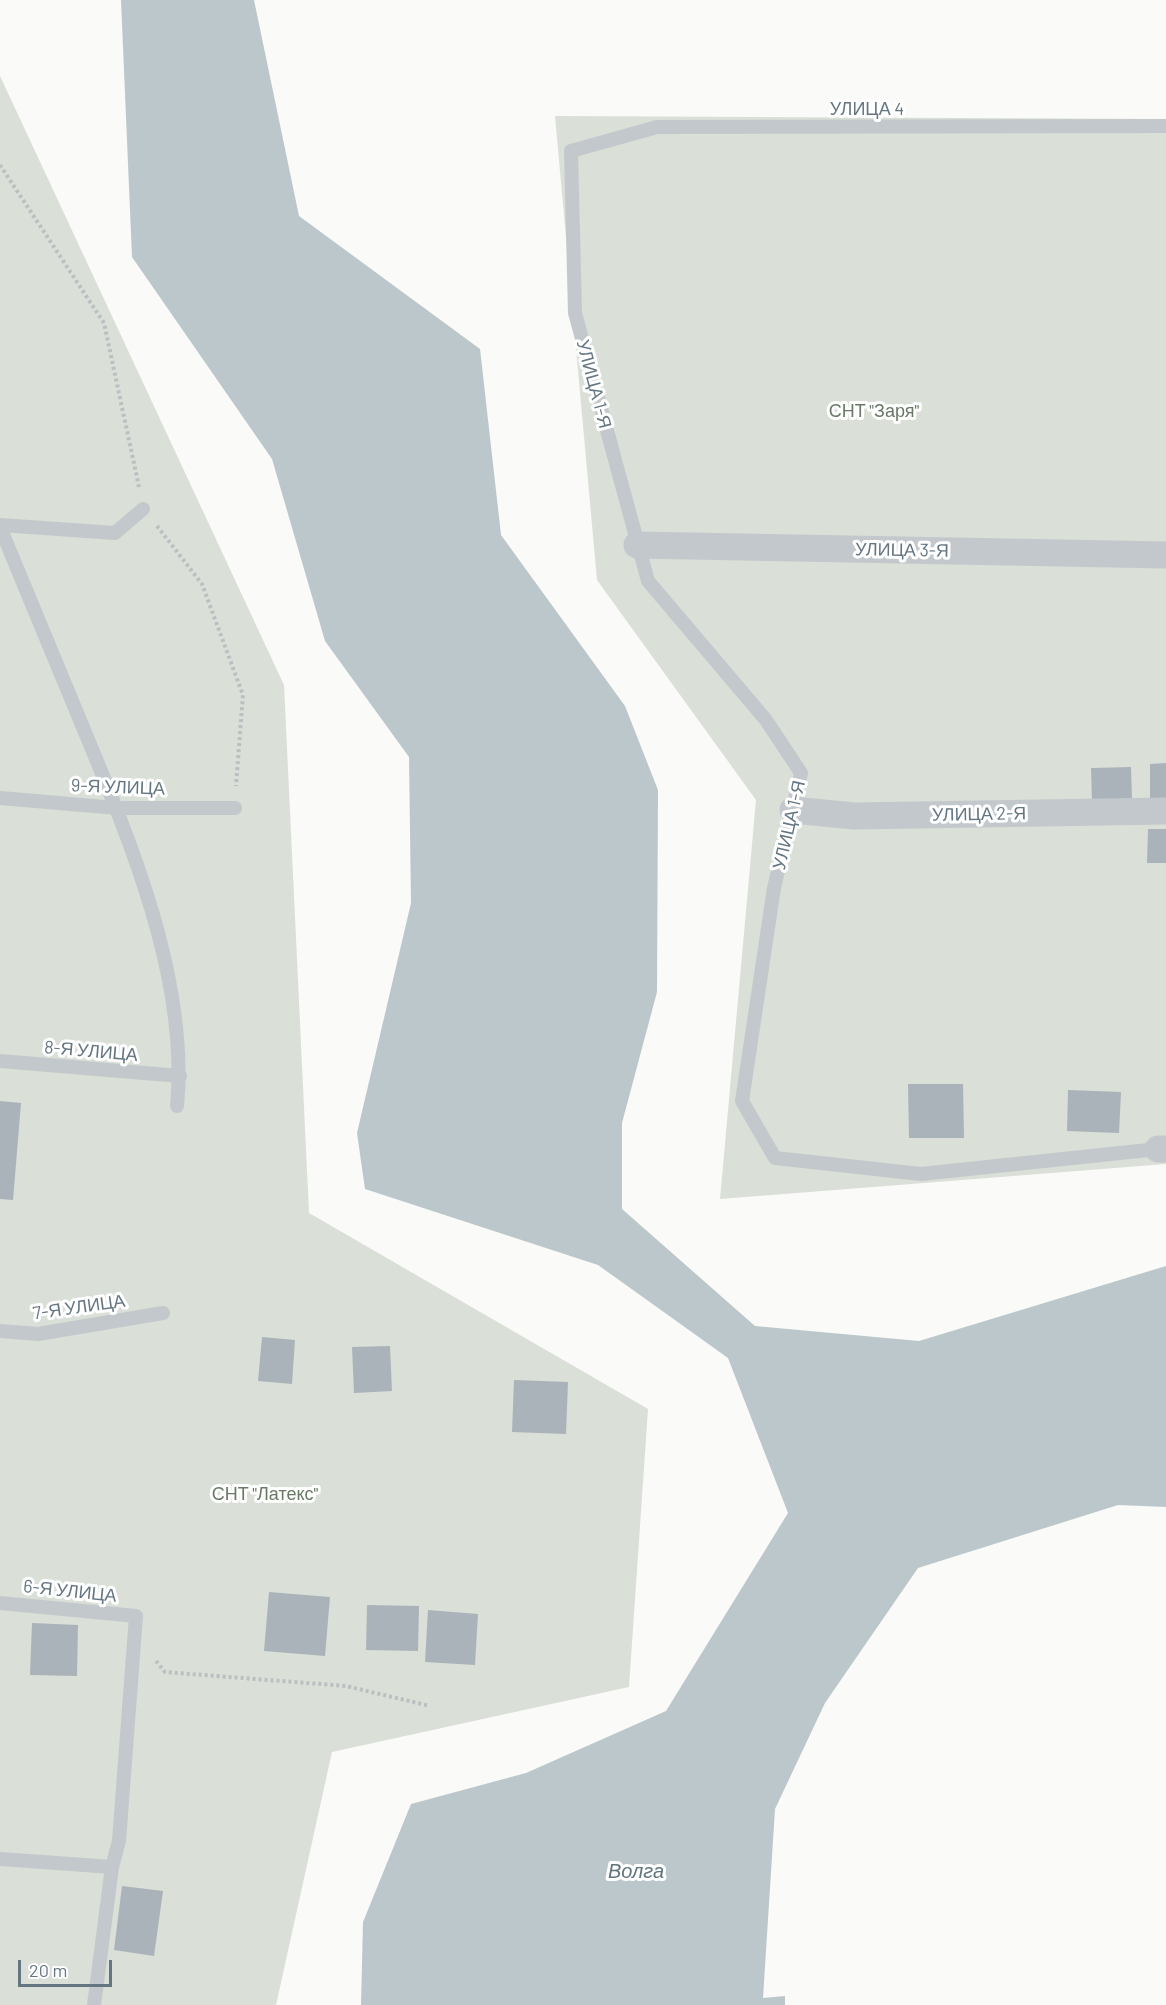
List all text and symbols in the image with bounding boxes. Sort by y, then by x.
street label: УЛИЦА 4 [830,98,904,120]
street label: УЛИЦА 1-Я [572,337,616,431]
park label: СНТ "Заря" [829,400,919,422]
street label: УЛИЦА 3-Я [855,538,949,562]
street label: 9-Я УЛИЦА [71,775,165,799]
street label: УЛИЦА 1-Я [768,778,810,872]
street label: УЛИЦА 2-Я [932,802,1026,826]
street label: 8-Я УЛИЦА [43,1036,139,1066]
street label: 7-Я УЛИЦА [31,1290,127,1324]
park label: СНТ "Латекс" [212,1483,318,1505]
street label: 6-Я УЛИЦА [22,1575,118,1607]
water label: Волга [608,1859,664,1883]
scale bar [21,1948,116,1986]
text: 20 m [29,1959,67,1981]

